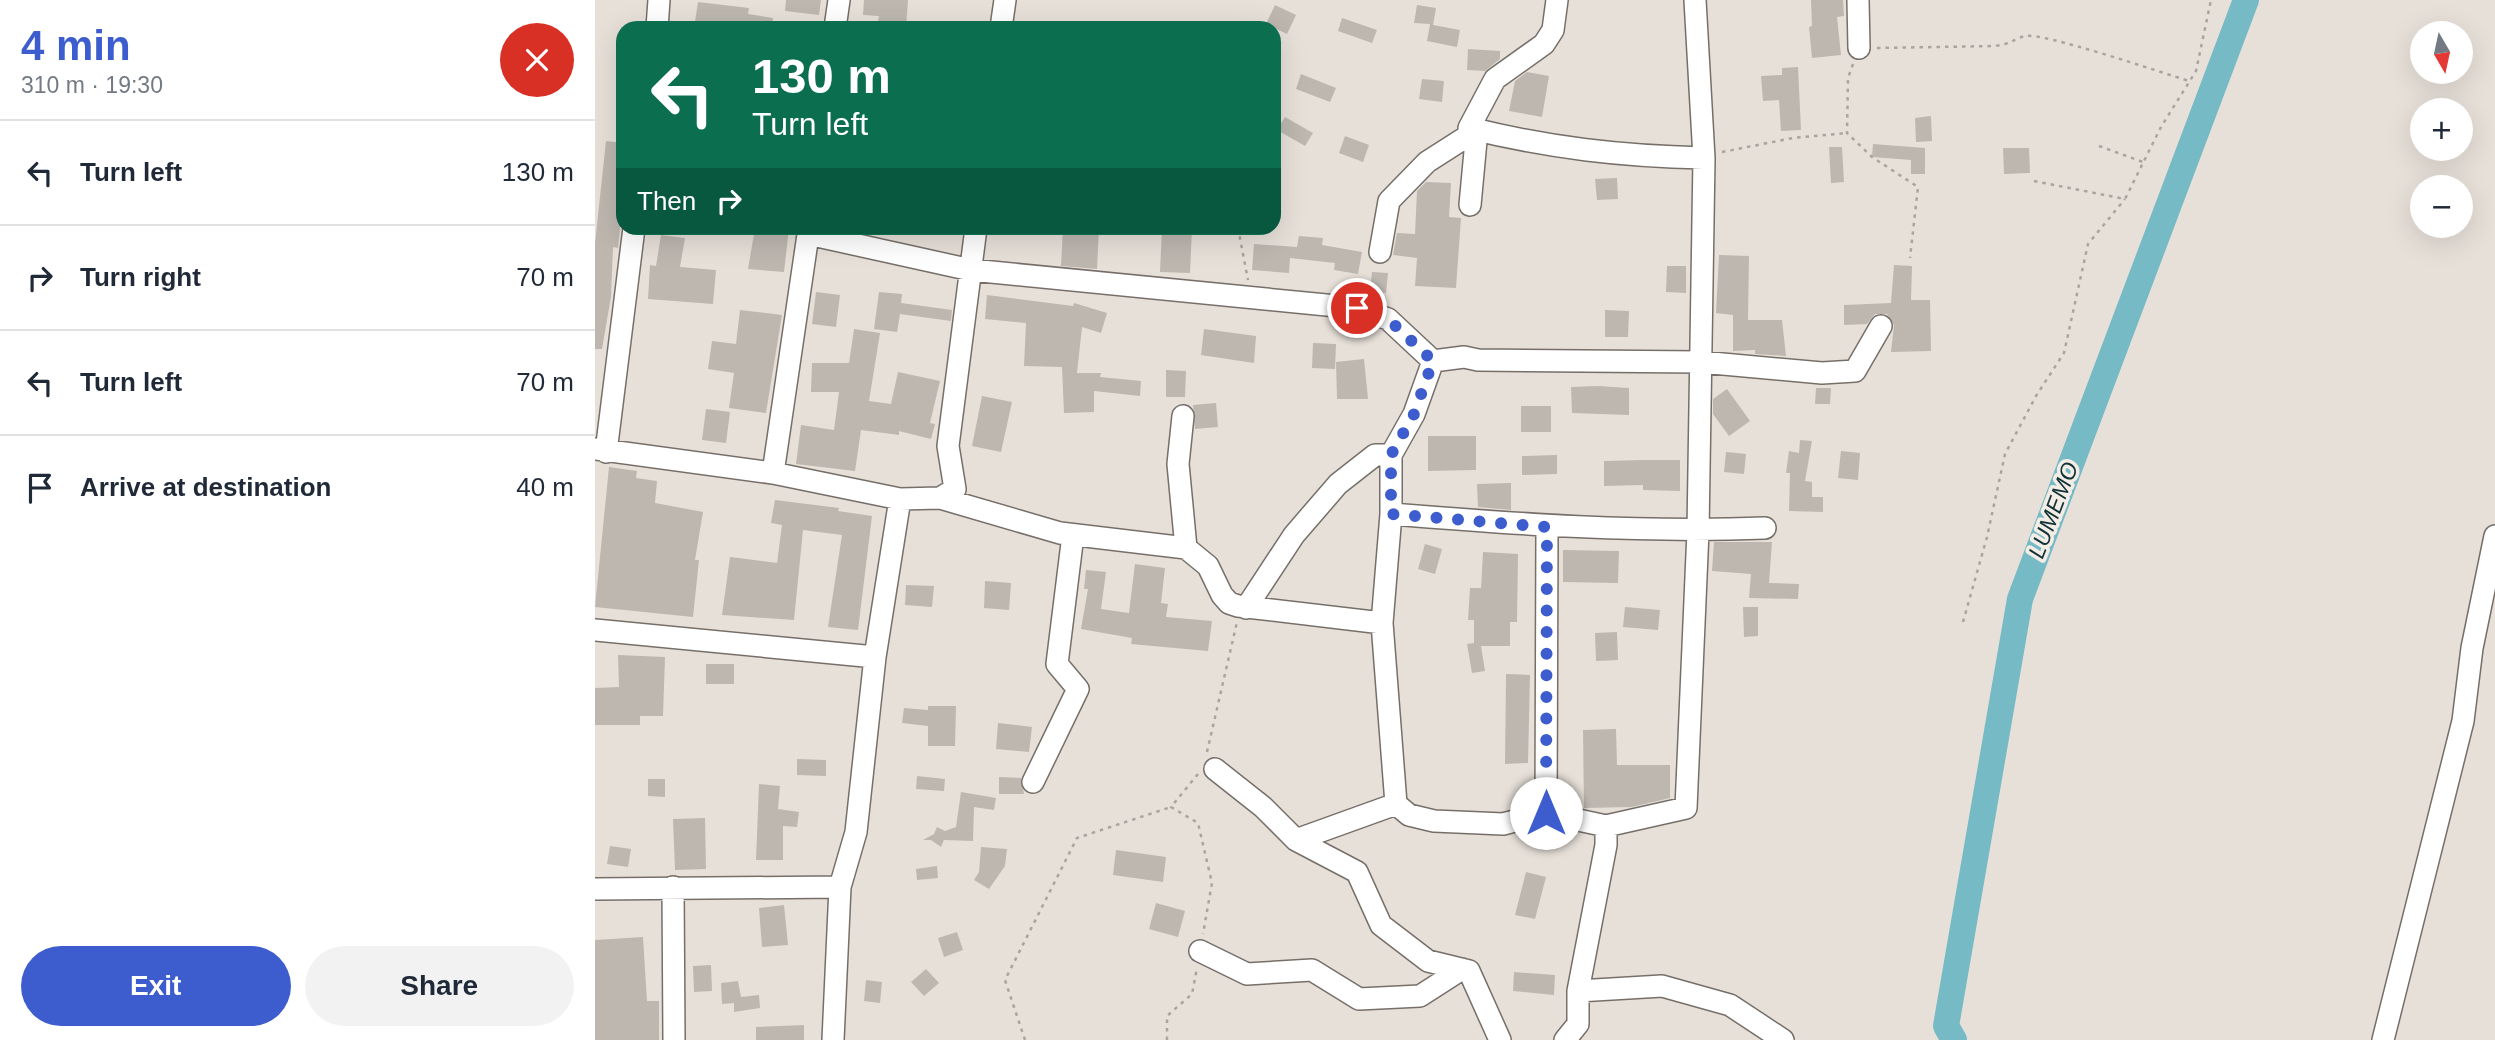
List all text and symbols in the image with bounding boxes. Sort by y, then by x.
north arrow [2410,21,2473,84]
map controls [2410,21,2473,238]
text: 4 min [21,22,131,69]
button: close [500,23,574,97]
icon: left [637,49,728,140]
text: 130 m [752,49,891,103]
text: 310 m · 19:30 [21,72,163,98]
button: + [2410,98,2473,161]
text: Turn left [752,106,868,142]
icon: left [21,154,59,192]
text: Turn left [80,157,182,187]
text: 130 m [502,157,574,187]
button: − [2410,175,2473,238]
icon: right [710,182,748,220]
text: Then [637,186,696,216]
icon: right [21,259,59,297]
text: Turn right [80,262,201,292]
text: 70 m [516,262,574,292]
pin [1327,278,1387,338]
icon: arrive [1338,289,1376,327]
icon: left [21,364,59,402]
text: Turn left [80,367,182,397]
text: 70 m [516,367,574,397]
water label: LUMEMO [2023,458,2083,562]
icon: arrive [21,469,59,507]
text: Arrive at destination [80,472,331,502]
text: 40 m [516,472,574,502]
position arrow [1509,776,1583,850]
button: Exit [21,946,291,1026]
button: Share [305,946,574,1026]

